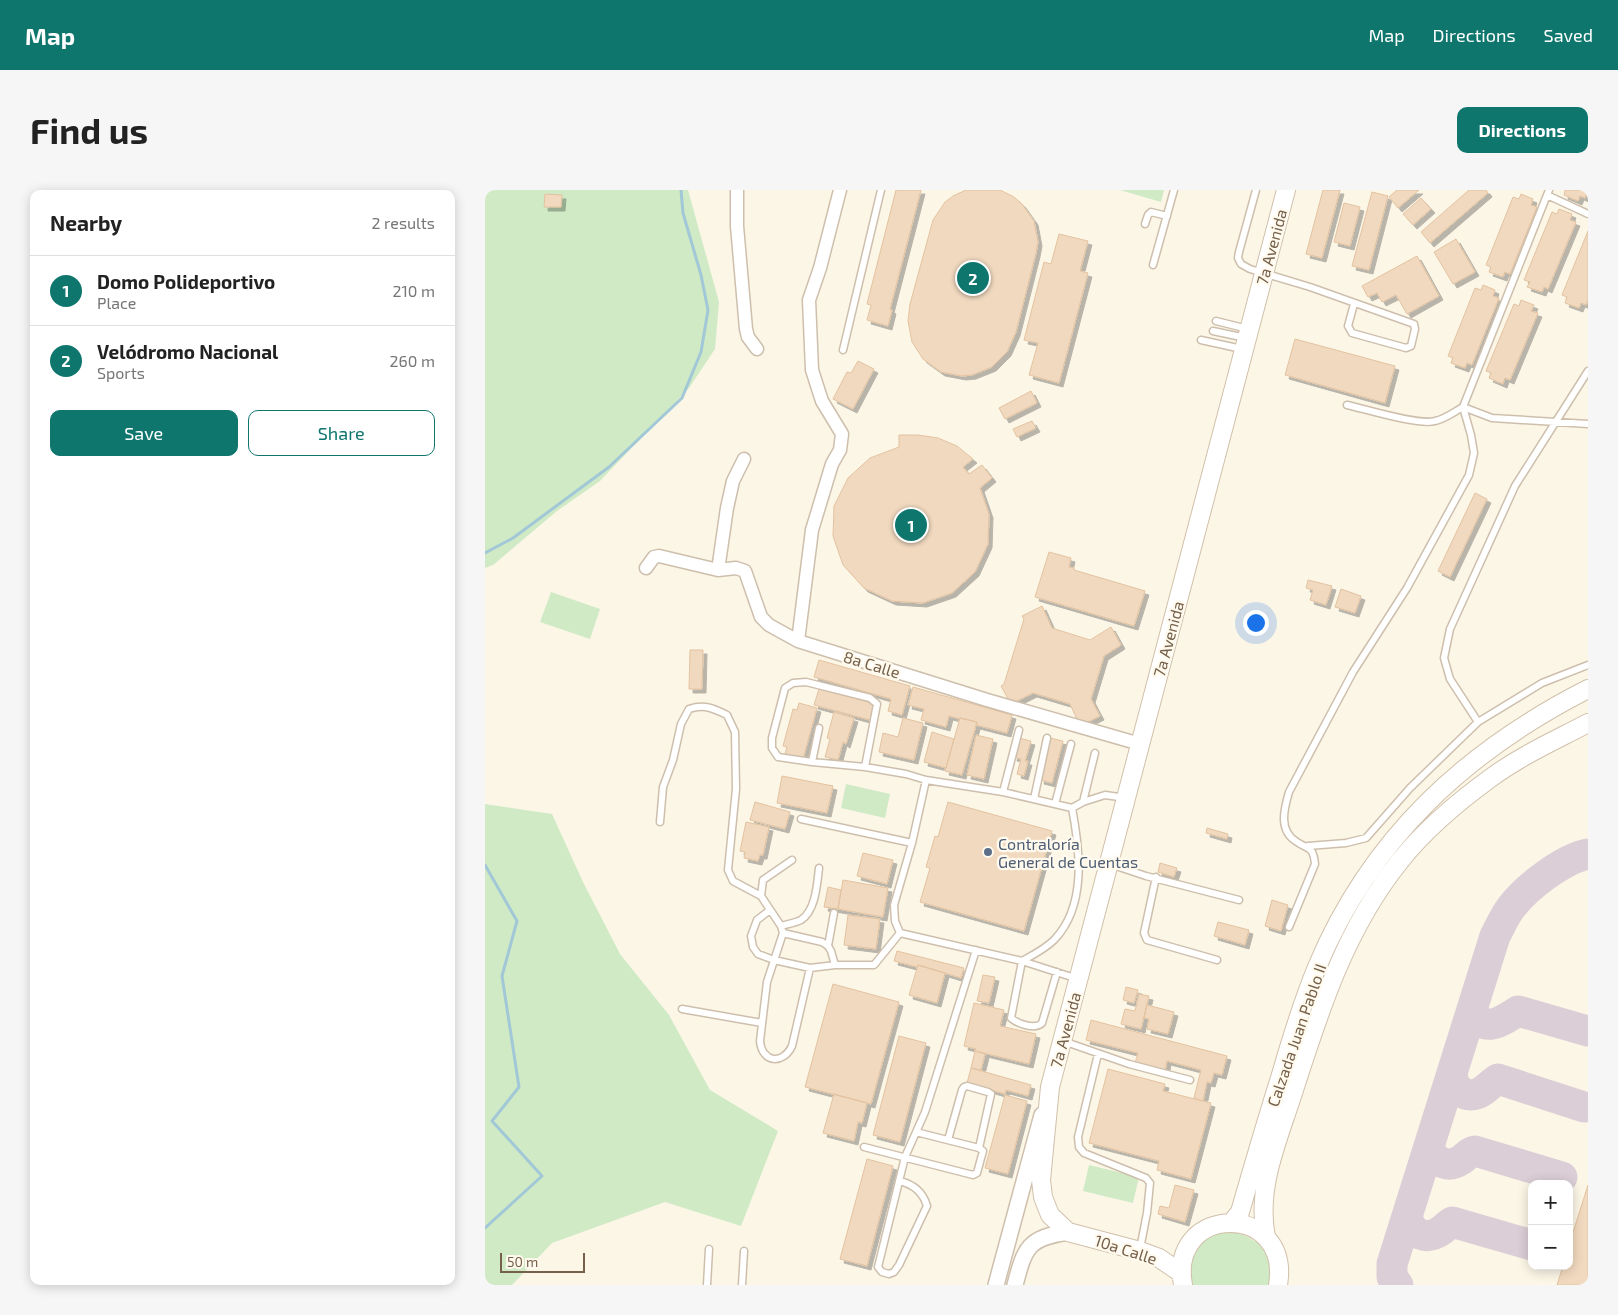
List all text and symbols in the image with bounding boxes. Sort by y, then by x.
text: Map [25,21,75,50]
text: Map [1368,24,1405,46]
text: Directions [1433,24,1516,46]
text: Saved [1544,24,1593,46]
button: Directions [1457,107,1588,153]
text: Find us [30,109,148,151]
street label: 7a Avenida [1252,207,1290,287]
text: Nearby [50,210,122,235]
text: 2 results [372,213,435,232]
pin: 2 [957,259,989,297]
text: Domo Polideportivo [97,270,275,293]
text: 1 [63,281,69,300]
text: 210 m [392,281,435,300]
text: Place [97,293,136,312]
text: Velódromo Nacional [97,340,278,363]
text: 2 [61,351,71,370]
text: 260 m [390,351,435,370]
text: Sports [97,363,145,382]
button: Save [50,410,238,456]
button: Share [248,410,435,456]
pin: 1 [895,506,927,544]
street label: 7a Avenida [1149,599,1187,679]
your location [1243,610,1269,636]
street label: 8a Calle [841,646,903,682]
place label: Contraloría General de Cuentas [998,834,1138,871]
marker: Contraloría General de Cuentas [982,846,994,858]
street label: Calzada Juan Pablo II [1263,961,1329,1109]
street label: 7a Avenida [1046,990,1084,1070]
map controls [1528,1180,1573,1270]
button: + [1528,1180,1573,1225]
button: − [1528,1225,1573,1270]
street label: 10a Calle [1092,1230,1160,1268]
scale bar [500,1250,585,1273]
text: 50 m [507,1253,538,1270]

